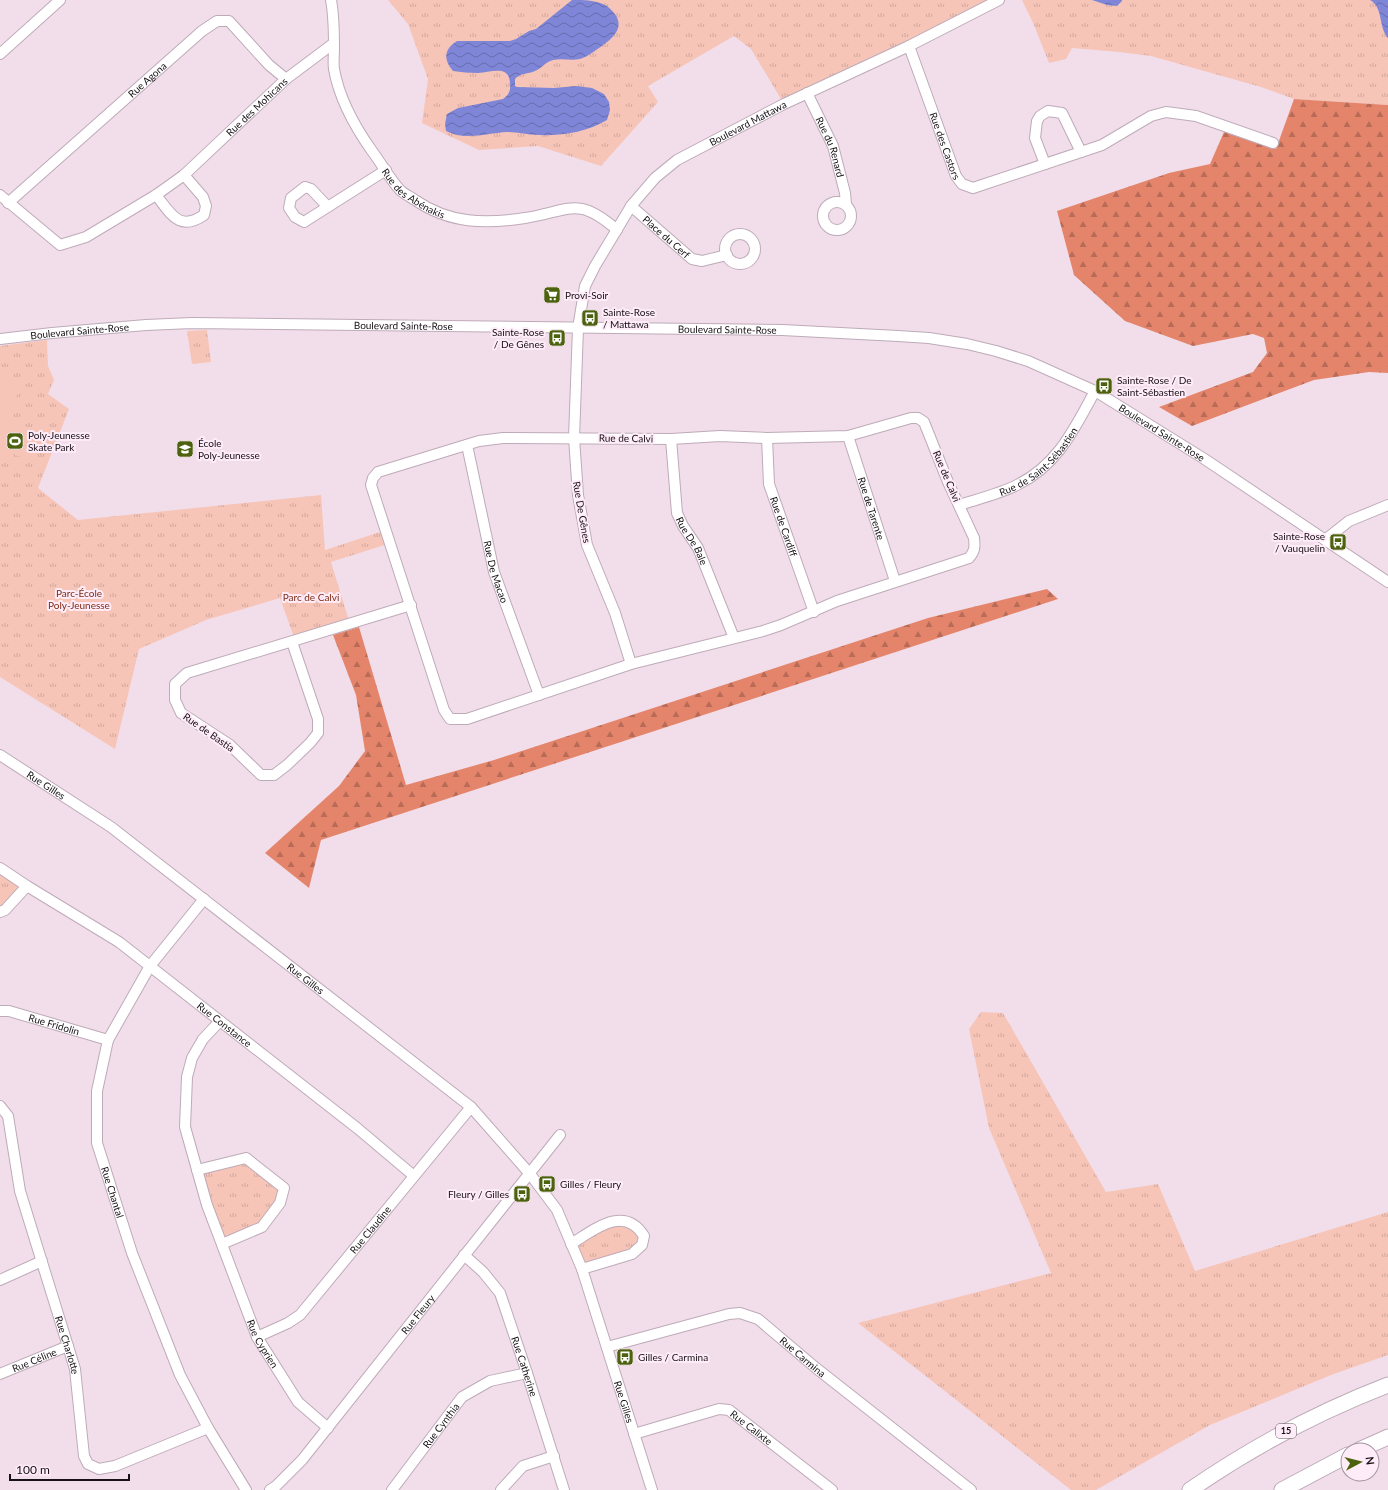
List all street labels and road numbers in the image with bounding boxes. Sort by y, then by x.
street label: Rue Agona [125,59,169,100]
street label: Rue des Mohicans [223,75,290,138]
street label: Boulevard Mattawa [707,98,788,148]
street label: Rue des Castors [927,110,963,182]
street label: Rue du Renard [813,115,847,179]
street label: Rue des Abénakis [380,166,447,221]
street label: Place du Cerf [640,213,693,261]
street label: Boulevard Sainte-Rose [354,319,453,332]
street label: Boulevard Sainte-Rose [30,320,129,341]
street label: Boulevard Sainte-Rose [678,323,777,336]
street label: Boulevard Sainte-Rose [1117,401,1207,464]
street label: Rue de Saint-Sébastien [997,425,1080,498]
street label: Rue de Calvi [599,432,653,444]
street label: Rue de Calvi [931,449,963,503]
street label: Rue de Tarente [856,475,887,541]
street label: Rue De Gênes [571,480,593,544]
street label: Rue de Cardiff [768,495,800,558]
street label: Rue De Bale [674,515,710,567]
street label: Rue De Macao [481,539,511,605]
street label: Rue de Bastia [181,710,237,754]
street label: Rue Gilles [25,768,68,802]
street label: Rue Gilles [285,960,327,997]
street label: Rue Constance [195,999,254,1049]
street label: Rue Fridolin [27,1011,81,1037]
street label: Rue Chantal [99,1165,126,1219]
street label: Rue Claudine [347,1203,393,1256]
street label: Rue Fleury [398,1291,438,1336]
street label: Rue Charlotte [53,1314,81,1375]
street label: Rue Cyprien [245,1318,281,1370]
street label: Rue Carmina [777,1334,828,1379]
street label: Rue Catherine [509,1335,540,1398]
street label: Rue Céline [10,1345,58,1374]
street label: Rue Gilles [612,1379,636,1424]
street label: Rue Cynthia [420,1400,462,1450]
street label: Rue Calixte [728,1407,775,1447]
road number: 15 [1276,1424,1296,1438]

